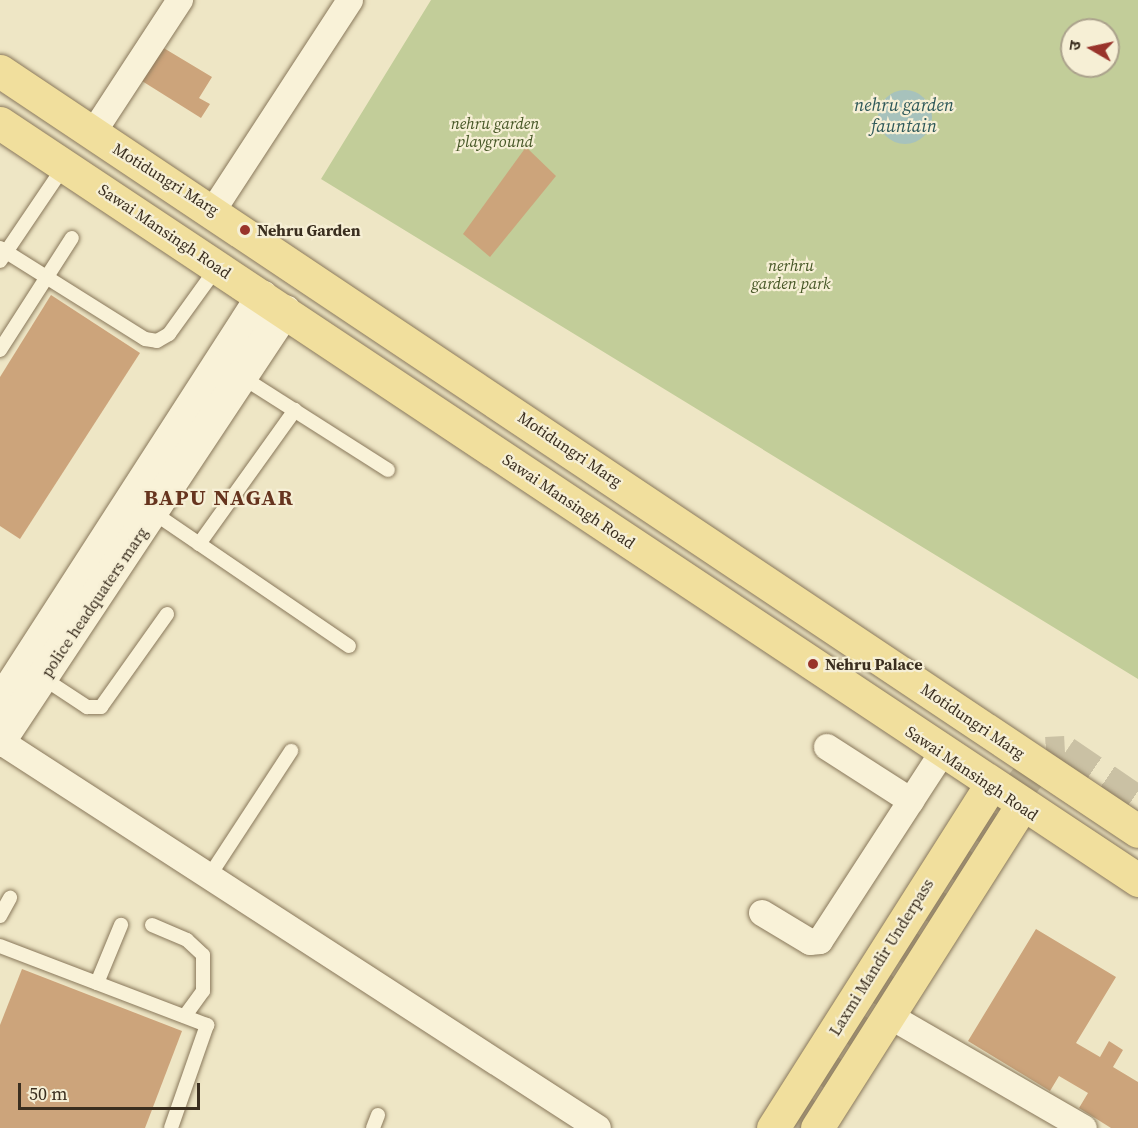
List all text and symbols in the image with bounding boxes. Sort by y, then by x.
north arrow [1060,18,1120,78]
text: उ [1063,39,1086,52]
water label: nehru garden fauntain [854,95,954,138]
park label: nehru garden playground [451,113,539,151]
street label: Motidungri Marg [109,139,223,219]
street label: Sawai Mansingh Road [95,180,235,282]
place label: Nehru Garden [257,220,361,240]
marker: Nehru Garden [238,223,252,237]
park label: nerhru garden park [751,255,831,293]
street label: Motidungri Marg [514,407,626,491]
street label: Sawai Mansingh Road [499,450,639,552]
district label: BAPU NAGAR [144,485,294,511]
street label: police headquaters marg [37,524,151,680]
place label: Nehru Palace [825,654,923,674]
marker: Nehru Palace [806,657,820,671]
street label: Motidungri Marg [917,679,1029,763]
street label: Sawai Mansingh Road [902,722,1042,824]
street label: Laxmi Mandir Underpass [825,875,937,1039]
scale bar [21,1071,202,1109]
text: 50 m [29,1081,67,1106]

